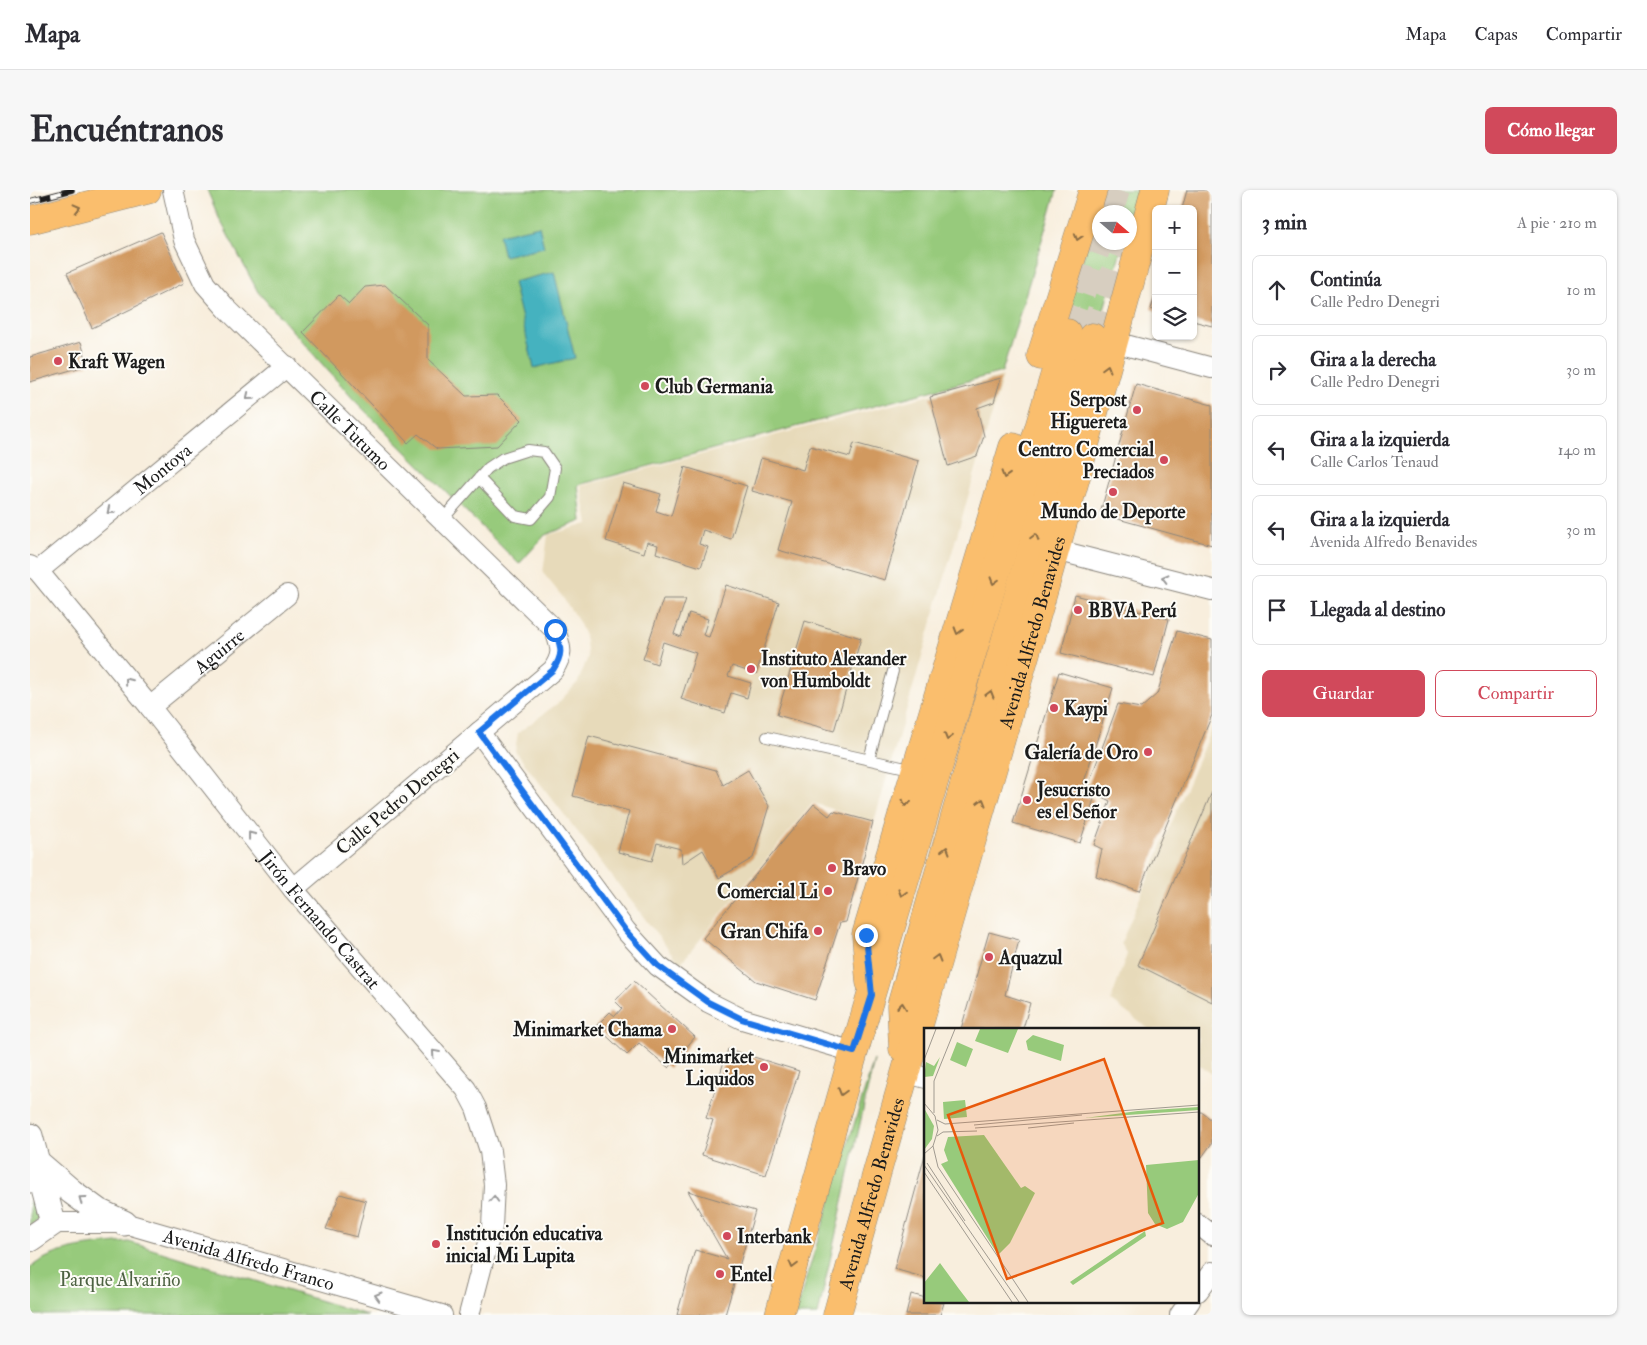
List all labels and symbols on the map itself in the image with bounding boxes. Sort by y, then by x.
one-way arrow [73,203,82,214]
north arrow [1092,205,1137,250]
one-way arrow [1074,232,1084,240]
place label: Kraft Wagen [68,350,165,375]
marker: Kraft Wagen [52,355,64,367]
one-way arrow [1101,364,1112,372]
place label: Club Germania [655,375,774,399]
marker: Club Germania [639,380,651,392]
street label: Calle Tutumo [304,385,396,476]
place label: Serpost Higuereta [1050,388,1128,435]
one-way arrow [246,391,255,400]
marker: Serpost Higuereta [1131,404,1143,416]
street label: Montoya [129,438,197,500]
place label: Centro Comercial Preciados [1018,438,1154,484]
marker: Centro Comercial Preciados [1158,454,1170,466]
one-way arrow [1000,471,1010,479]
marker: Mundo de Deporte [1107,486,1119,498]
place label: Mundo de Deporte [1040,500,1185,525]
one-way arrow [107,506,116,514]
street label: Avenida Alfredo Benavides [993,534,1072,732]
one-way arrow [1029,534,1039,542]
one-way arrow [1160,573,1169,584]
one-way arrow [989,576,999,585]
place label: BBVA Perú [1088,599,1177,623]
marker: BBVA Perú [1072,604,1084,616]
route start [544,619,567,642]
street label: Aguirre [188,624,250,680]
one-way arrow [953,626,963,635]
place label: Instituto Alexander von Humboldt [760,647,907,693]
marker: Instituto Alexander von Humboldt [745,663,757,675]
one-way arrow [126,678,134,687]
one-way arrow [985,690,995,698]
place label: Kaypi [1064,697,1108,722]
marker: Kaypi [1048,702,1060,714]
one-way arrow [943,732,953,740]
place label: Galería de Oro [1025,741,1138,765]
street label: Calle Pedro Denegri [331,743,464,860]
marker: Galería de Oro [1142,746,1154,758]
place label: Jesucristo es el Señor [1036,778,1118,824]
marker: Jesucristo es el Señor [1021,794,1033,806]
one-way arrow [901,799,911,807]
one-way arrow [977,799,987,807]
one-way arrow [248,832,257,841]
street label: Jirón Fernando Castrat [254,845,385,994]
one-way arrow [940,846,950,855]
place label: Bravo [842,857,886,881]
marker: Bravo [826,862,838,874]
place label: Comercial Li [717,880,818,904]
marker: Comercial Li [822,885,834,897]
one-way arrow [897,888,907,896]
place label: Gran Chifa [720,920,809,944]
route end [855,924,878,947]
marker: Gran Chifa [812,925,824,937]
place label: Aquazul [998,946,1063,971]
marker: Aquazul [983,951,995,963]
one-way arrow [932,955,942,963]
one-way arrow [897,1002,908,1010]
place label: Minimarket Chama [512,1018,663,1042]
marker: Minimarket Chama [666,1023,678,1035]
inset map [924,1028,1200,1302]
place label: Minimarket Liquidos [662,1045,755,1092]
one-way arrow [432,1049,441,1058]
marker: Minimarket Liquidos [758,1061,770,1073]
one-way arrow [838,1087,848,1096]
street label: Avenida Alfredo Benavides [833,1095,910,1294]
one-way arrow [488,1195,499,1203]
one-way arrow [78,1196,88,1205]
place label: Institución educativa inicial Mi Lupita [445,1222,603,1269]
street label: Avenida Alfredo Franco [159,1224,337,1296]
place label: Interbank [737,1225,812,1249]
marker: Interbank [721,1230,733,1242]
marker: Institución educativa inicial Mi Lupita [430,1238,442,1250]
one-way arrow [788,1261,799,1270]
place label: Entel [730,1263,772,1287]
park label: Parque Alvariño [59,1268,181,1292]
marker: Entel [714,1268,726,1280]
one-way arrow [375,1292,383,1302]

